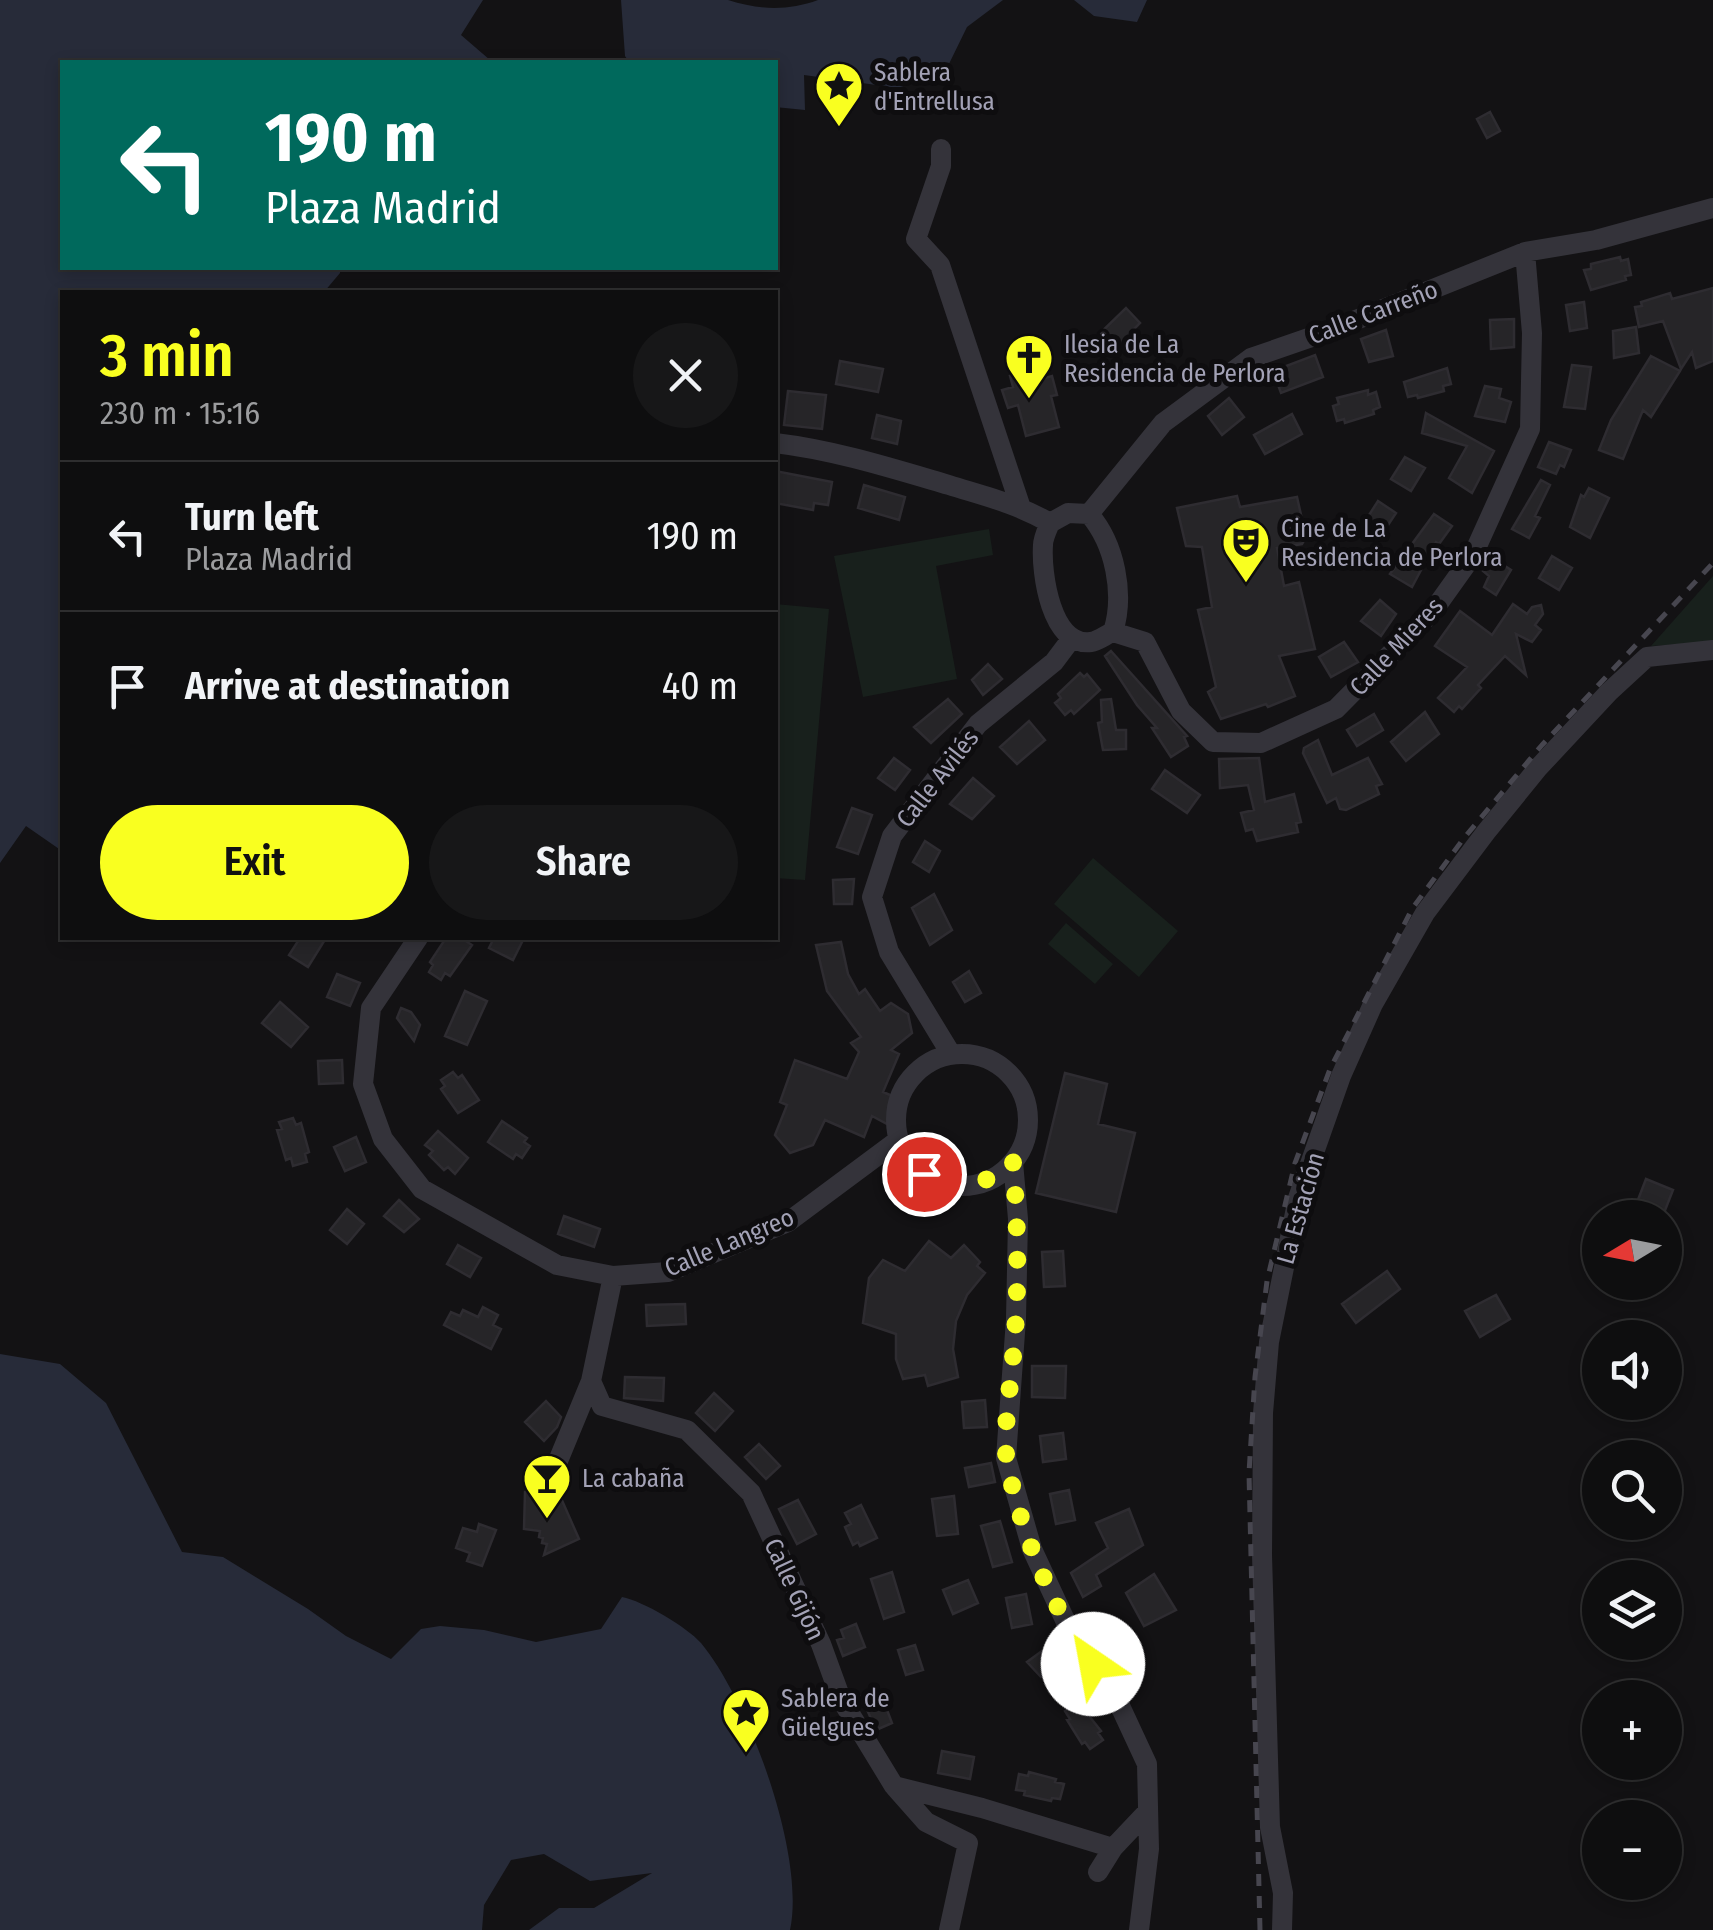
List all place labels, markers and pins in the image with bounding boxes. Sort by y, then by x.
place label: Sablera d'Entrellusa [874,58,995,117]
place icon: Sablera d'Entrellusa [813,60,865,128]
place label: Ilesia de La Residencia de Perlora [1064,330,1285,389]
church icon: Ilesia de La Residencia de Perlora [1003,332,1055,400]
place label: Cine de La Residencia de Perlora [1281,514,1502,573]
theatre icon: Cine de La Residencia de Perlora [1220,516,1272,584]
pin [882,1132,967,1217]
bar icon: La cabaña [521,1452,573,1520]
place label: La cabaña [582,1464,684,1494]
place label: Sablera de Güelgues [781,1684,890,1743]
place icon: Sablera de Güelgues [720,1686,772,1754]

